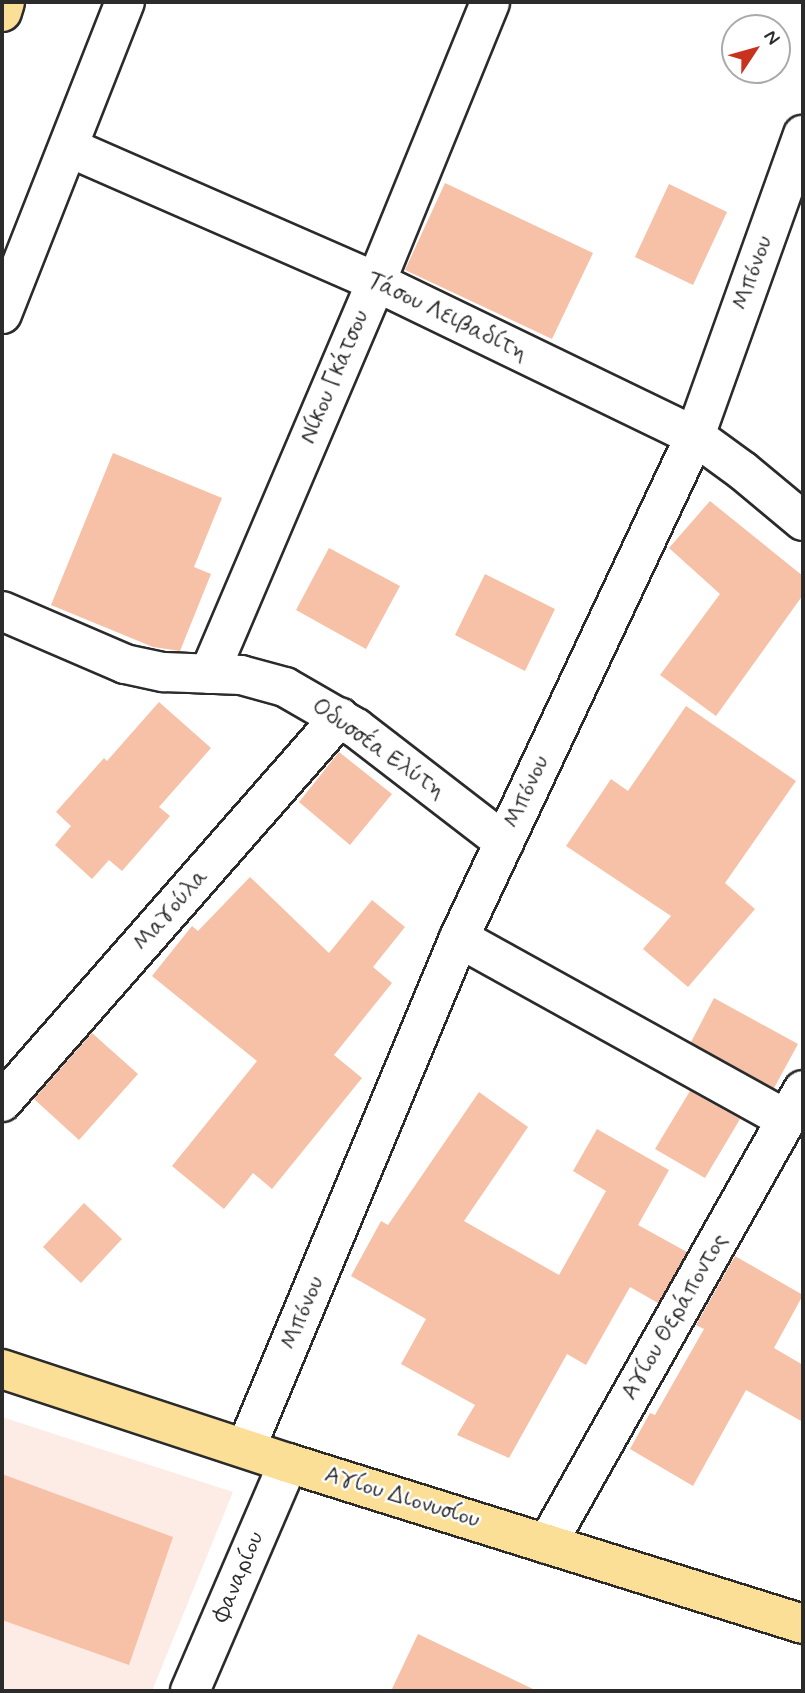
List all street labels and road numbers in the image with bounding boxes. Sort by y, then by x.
street label: Μπόνου [727,232,779,314]
street label: Τάσου Λειβαδίτη [362,266,532,368]
street label: Νίκου Γκάτσου [294,306,376,448]
street label: Οδυσσέα Ελύτη [306,693,450,805]
street label: Μπόνου [498,751,556,833]
street label: Μαγούλα [128,863,214,957]
street label: Αγίου Θεράποντος [616,1229,734,1405]
street label: Μπόνου [275,1272,331,1354]
street label: Αγίου Διονυσίου [321,1461,483,1535]
street label: Φαναρίου [208,1528,270,1626]

